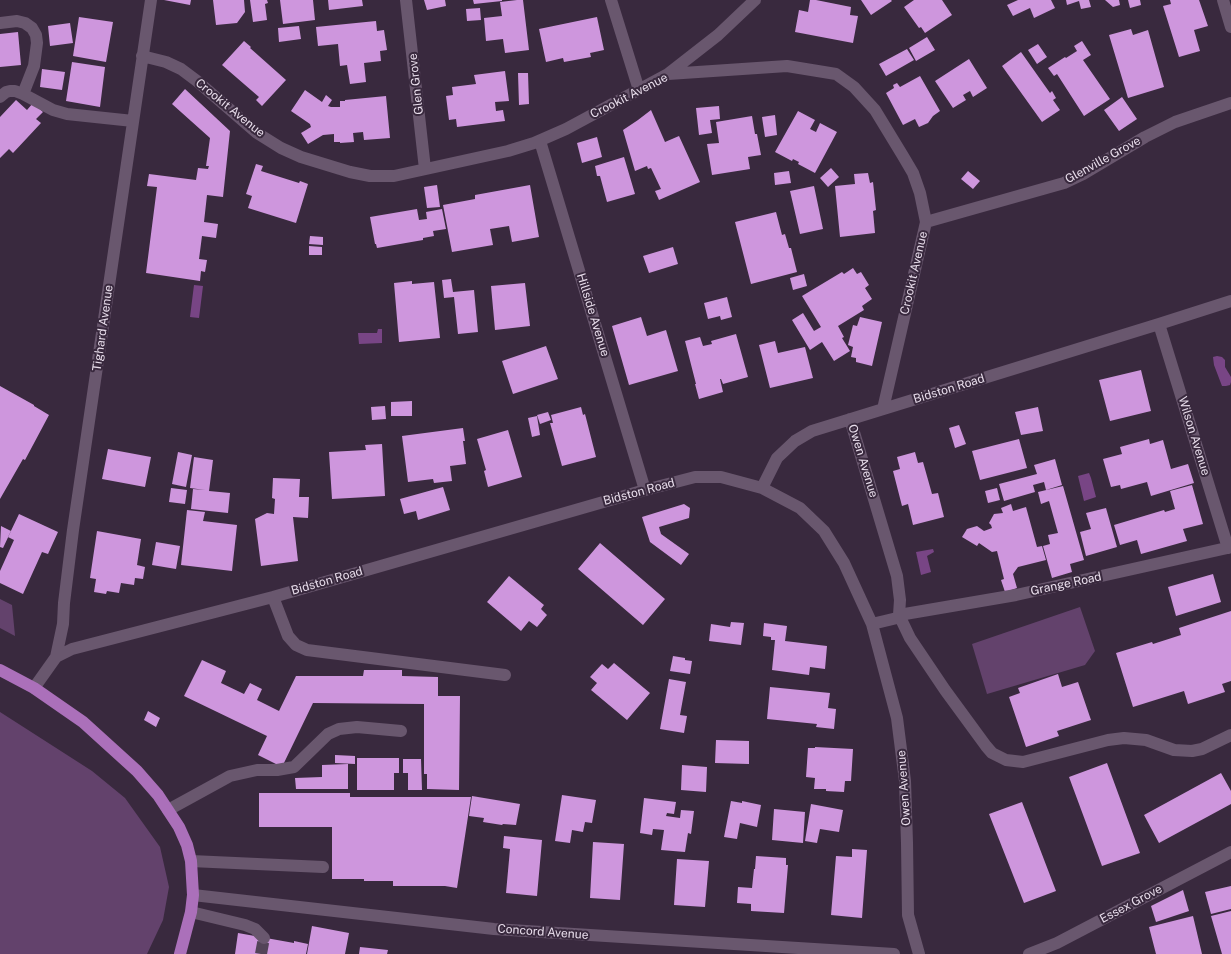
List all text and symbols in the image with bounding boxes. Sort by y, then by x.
street label: Glen Grove [406,53,426,115]
street label: Crookit Avenue [588,70,670,122]
street label: Crookit Avenue [192,76,268,140]
street label: Glenville Grove [1063,133,1143,187]
street label: Crookit Avenue [897,230,931,316]
street label: Hillside Avenue [574,272,612,358]
street label: Tighard Avenue [90,284,116,372]
street label: Bidston Road [912,371,986,407]
street label: Wilson Avenue [1175,395,1213,477]
street label: Owen Avenue [845,423,881,499]
street label: Bidston Road [602,476,676,508]
street label: Bidston Road [290,564,364,598]
street label: Grange Road [1029,569,1103,599]
street label: Owen Avenue [894,750,914,826]
street label: Essex Grove [1097,882,1165,926]
street label: Concord Avenue [497,922,589,942]

